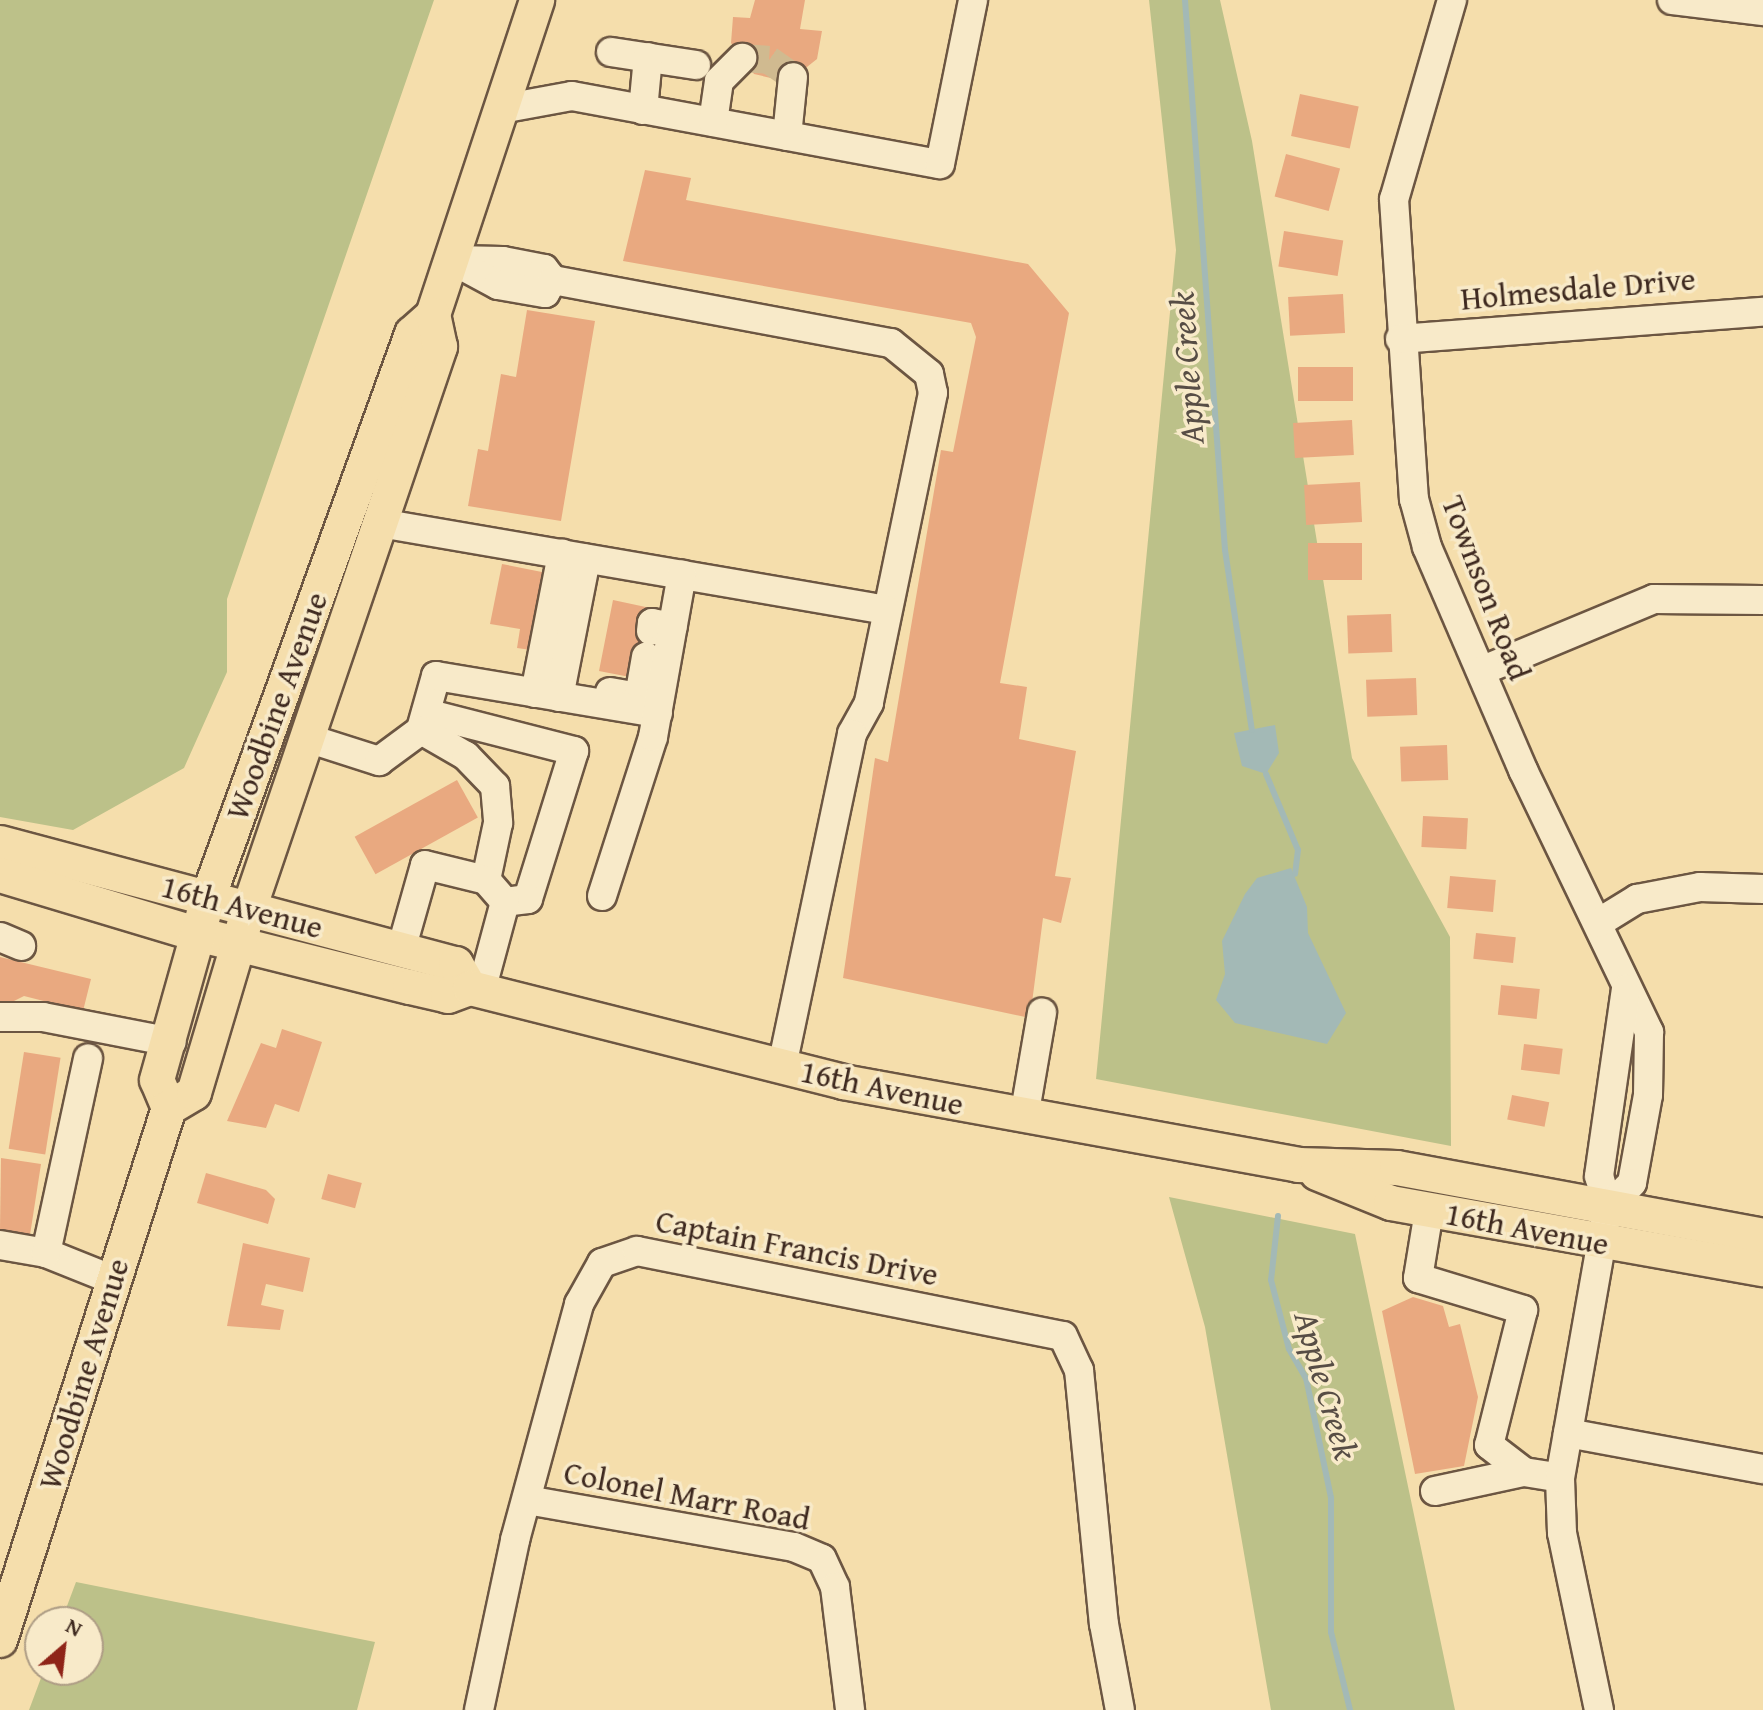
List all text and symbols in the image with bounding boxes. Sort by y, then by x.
street label: Holmesdale Drive [1459,260,1697,318]
water label: Apple Creek [1160,291,1212,445]
street label: Townson Road [1433,490,1539,686]
street label: Woodbine Avenue [218,587,336,825]
street label: 16th Avenue [157,867,327,947]
street label: 16th Avenue [797,1052,967,1124]
street label: 16th Avenue [1442,1194,1612,1264]
street label: Captain Francis Drive [653,1202,941,1294]
street label: Woodbine Avenue [31,1254,137,1494]
water label: Apple Creek [1286,1306,1368,1464]
street label: Colonel Marr Road [561,1453,813,1539]
north arrow [24,1606,104,1686]
text: N [60,1609,88,1644]

